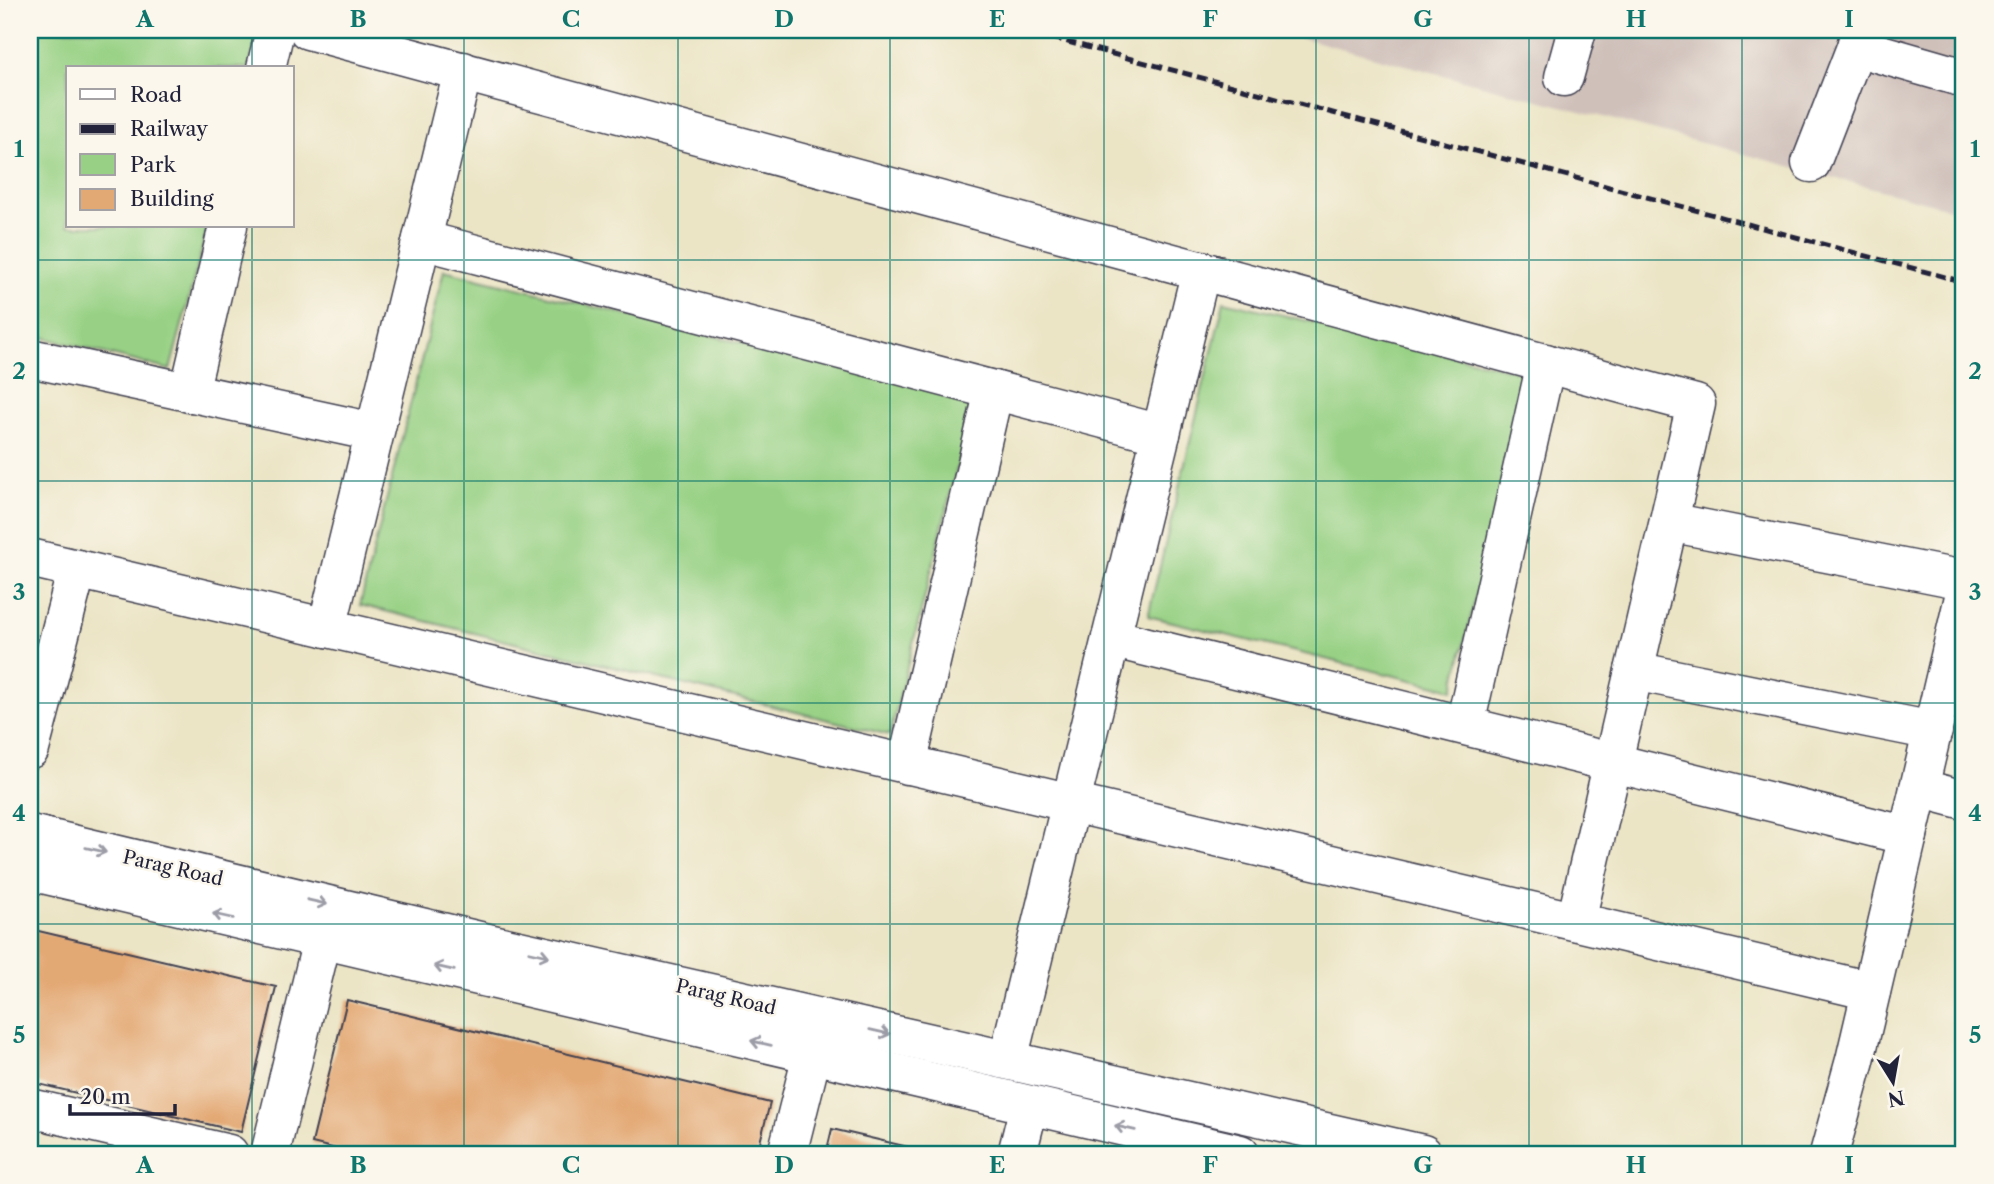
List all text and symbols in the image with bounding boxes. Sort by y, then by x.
text: A [135,5,155,33]
text: B [349,5,367,33]
text: C [562,5,580,33]
text: D [774,5,794,33]
text: E [989,5,1005,33]
text: F [1202,5,1218,33]
text: G [1413,5,1433,33]
text: H [1626,5,1647,33]
text: I [1844,5,1854,33]
legend [66,66,294,228]
text: Road [130,82,182,107]
text: Railway [130,116,208,141]
text: 1 [14,135,25,163]
text: 1 [1970,135,1981,163]
text: Park [130,152,176,177]
text: Building [130,186,215,211]
text: 2 [12,357,26,385]
text: 2 [1968,357,1982,385]
text: 3 [13,578,26,606]
text: 3 [1969,578,1982,606]
text: 4 [12,799,26,827]
text: 4 [1968,799,1982,827]
one-way arrow [84,843,107,857]
street label: Parag Road [121,845,226,891]
one-way arrow [306,896,328,909]
one-way arrow [212,909,234,922]
one-way arrow [527,948,550,962]
one-way arrow [433,961,456,974]
street label: Parag Road [674,974,779,1020]
text: 5 [13,1021,25,1049]
text: 5 [1969,1021,1981,1049]
one-way arrow [868,1025,891,1039]
one-way arrow [750,1036,773,1049]
north arrow [1857,1048,1927,1118]
scale bar [70,1072,175,1116]
text: 20 m [80,1084,131,1109]
text: N [1886,1085,1906,1111]
one-way arrow [1115,1121,1137,1134]
text: A [135,1151,155,1179]
text: B [349,1151,367,1179]
text: C [562,1151,580,1179]
text: D [774,1151,794,1179]
text: E [989,1151,1005,1179]
text: F [1202,1151,1218,1179]
text: G [1413,1151,1433,1179]
text: H [1626,1151,1647,1179]
text: I [1844,1151,1854,1179]

